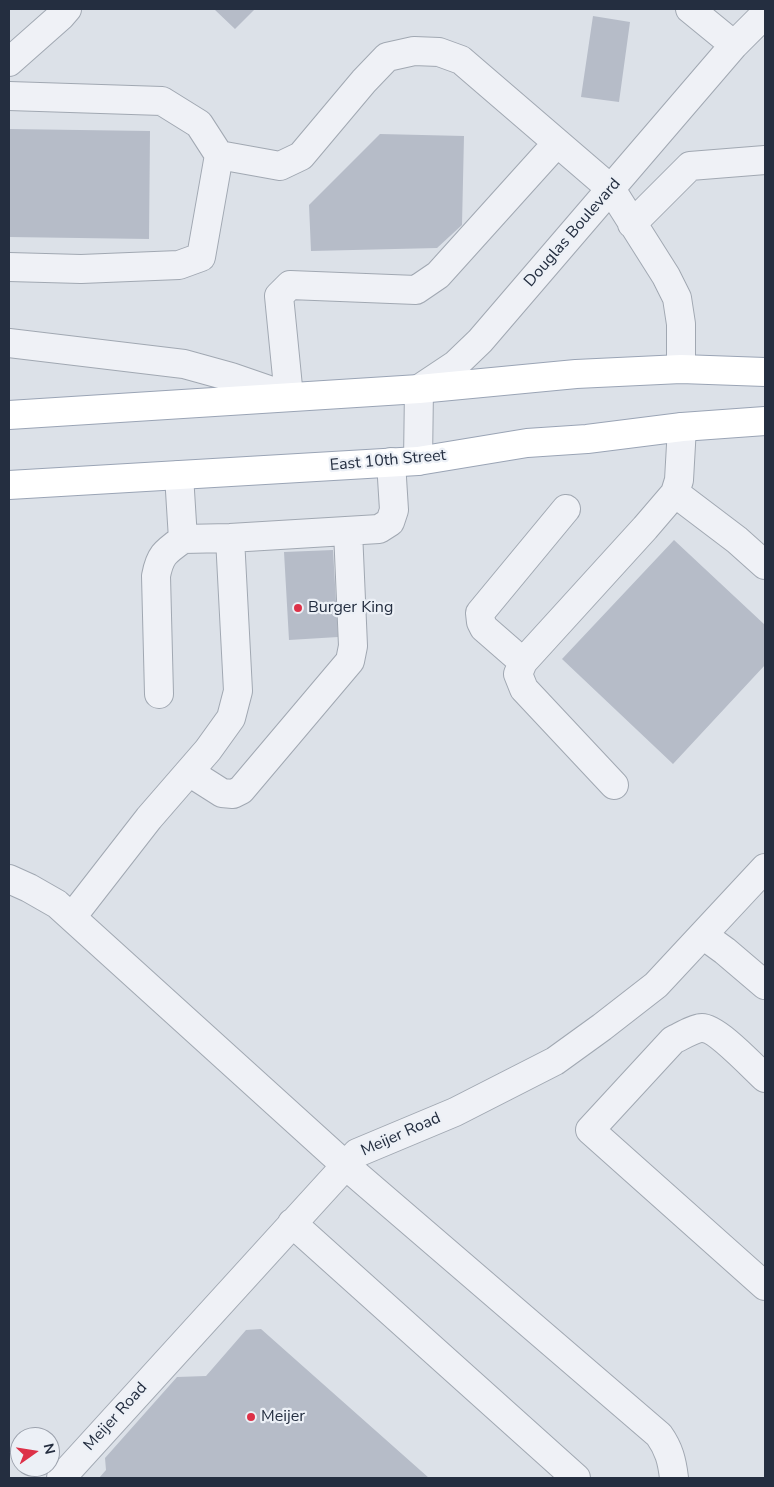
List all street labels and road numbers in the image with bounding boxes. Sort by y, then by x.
street label: Douglas Boulevard [521,175,625,291]
street label: East 10th Street [329,446,447,476]
street label: Meijer Road [358,1109,444,1161]
street label: Meijer Road [80,1379,152,1455]

